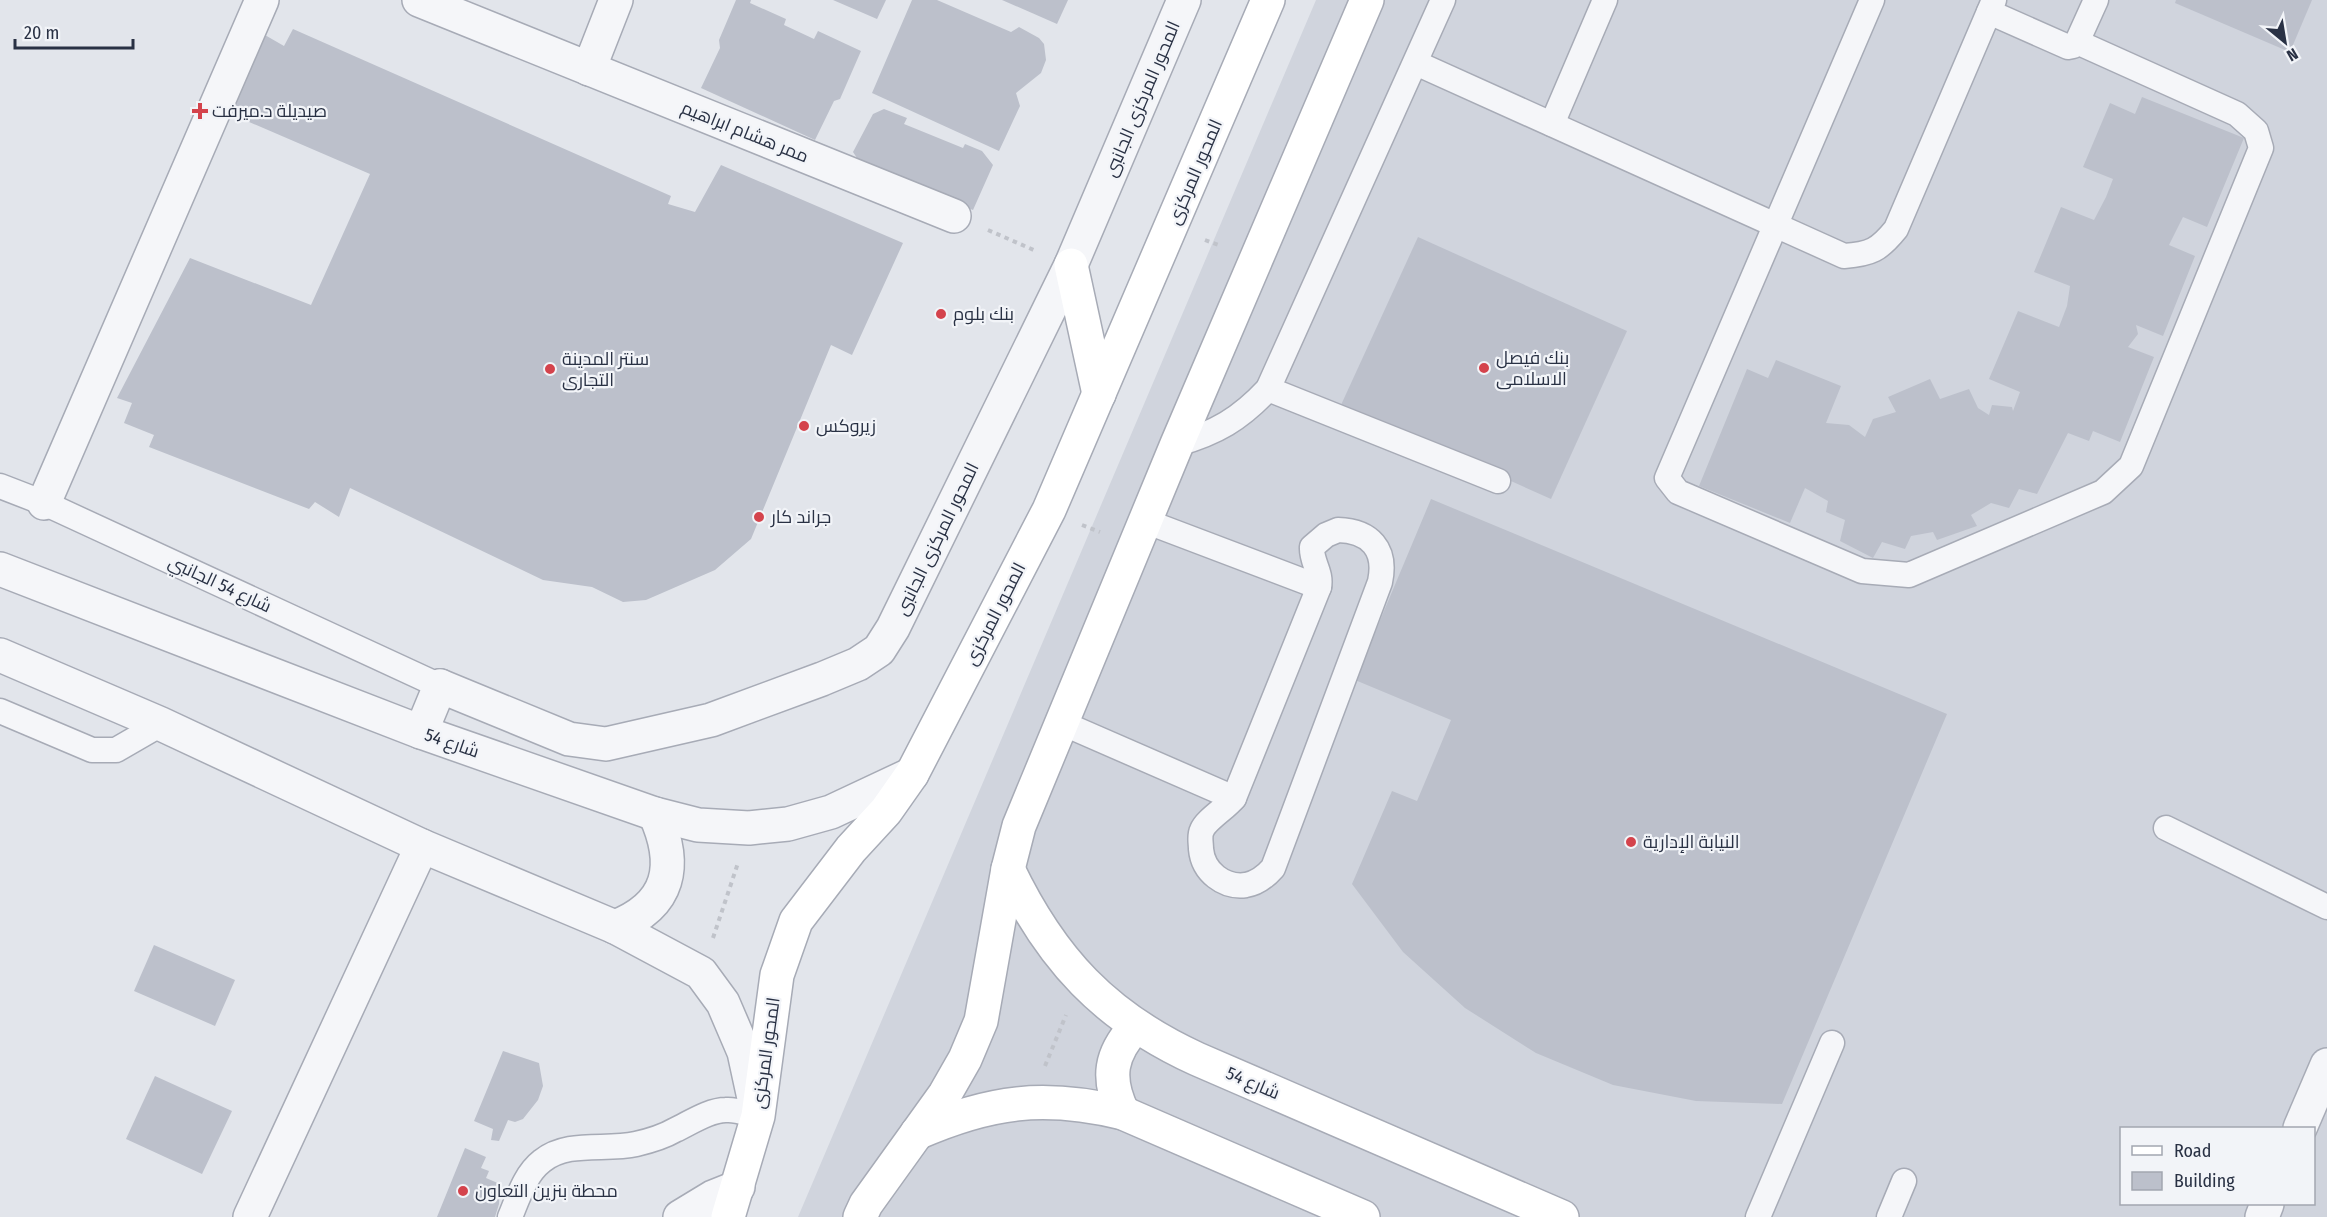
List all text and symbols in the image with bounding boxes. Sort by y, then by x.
scale bar [15,12,134,50]
north arrow [2255,12,2315,72]
street label: المحور المركزى الجانبى [1099,18,1185,180]
text: 20 m [24,22,59,44]
text: N [2283,44,2301,65]
street label: ممر هشام ابراهيم [678,96,812,168]
place label: صيديلة د.ميرفت [212,100,327,122]
marker: صيديلة د.ميرفت [193,104,207,118]
street label: المحور المركزى [1163,116,1227,228]
place label: بنك بلوم [953,303,1014,326]
marker: بنك بلوم [934,307,948,321]
place label: بنك فيصل الاسلامى [1496,347,1569,390]
place label: سنتر المدينة التجارى [562,348,649,391]
marker: بنك فيصل الاسلامى [1477,361,1491,375]
marker: سنتر المدينة التجارى [543,362,557,376]
place label: زيروكس [816,415,876,437]
marker: زيروكس [797,419,811,433]
street label: المحور المركزى الجانبى [890,459,984,619]
place label: جراند كار [770,506,831,528]
marker: جراند كار [752,510,766,524]
street label: شارع 54 الجانبي [164,551,275,620]
street label: المحور المركزى [960,559,1030,669]
street label: شارع 54 [422,723,482,763]
place label: النيابة الإدارية [1643,831,1739,853]
marker: النيابة الإدارية [1624,835,1638,849]
street label: المحور المركزى [747,996,785,1110]
street label: شارع 54 [1222,1062,1283,1105]
legend [2120,1127,2315,1205]
text: Road [2174,1140,2211,1162]
text: Building [2174,1170,2235,1192]
place label: محطة بنزين التعاون [475,1180,618,1202]
marker: محطة بنزين التعاون [456,1184,470,1198]

